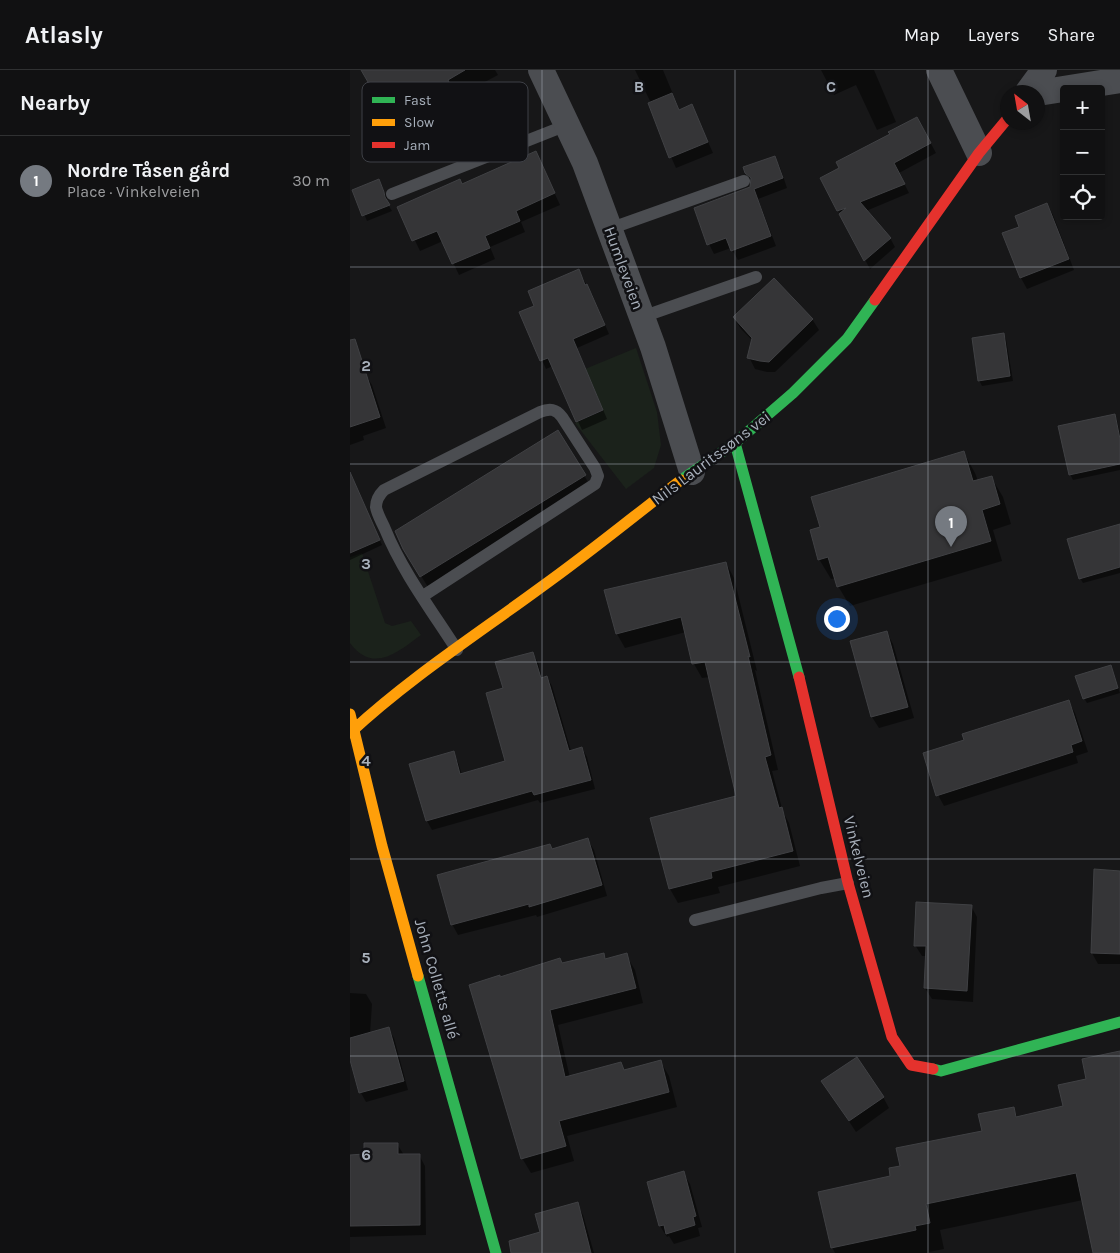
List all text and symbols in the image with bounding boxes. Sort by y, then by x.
text: Atlasly [25,21,103,49]
text: Map [904,24,940,46]
text: Layers [968,24,1020,46]
text: Share [1048,24,1095,46]
text: B [634,77,644,96]
text: C [826,77,836,96]
legend [362,82,528,162]
north arrow [1000,85,1045,130]
map controls [1060,85,1105,220]
button: + [1060,85,1105,130]
text: Nearby [20,91,90,115]
text: Fast [404,92,431,109]
text: Slow [404,114,434,131]
button: − [1060,130,1105,175]
text: Jam [404,137,430,154]
text: Nordre Tåsen gård [67,160,230,182]
text: 1 [33,171,39,190]
text: 30 m [292,171,330,190]
button: locate [1060,175,1105,220]
text: Place · Vinkelveien [67,182,200,201]
street label: Humleveien [600,224,648,312]
text: 2 [361,356,371,375]
street label: Nils Lauritssøns vei [648,407,774,509]
pin: 1 [935,506,967,547]
text: 3 [361,554,371,573]
your location [824,606,850,632]
text: 4 [361,751,371,770]
street label: Vinkelveien [840,814,878,900]
street label: John Colletts allé [411,917,463,1041]
text: 5 [361,948,371,967]
text: 6 [361,1145,371,1164]

